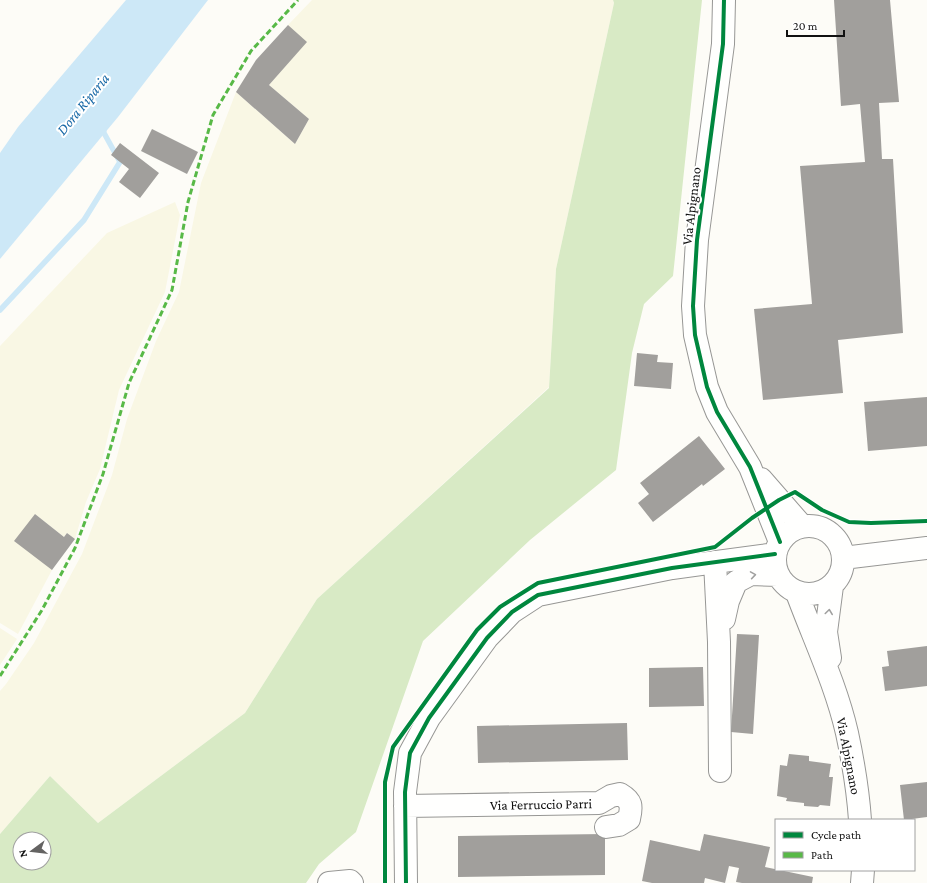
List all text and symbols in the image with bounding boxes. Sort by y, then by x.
scale bar [787,12,844,38]
text: 20 m [793,19,818,33]
water label: Dora Riparia [54,70,113,138]
street label: Via Alpignano [678,166,704,246]
one-way arrow [749,572,756,580]
one-way arrow [824,609,833,616]
street label: Via Alpignano [834,716,864,796]
street label: Via Ferruccio Parri [490,795,593,813]
legend [775,819,915,871]
text: Cycle path [811,828,862,842]
north arrow [12,831,52,871]
text: N [15,848,29,859]
text: Path [811,848,833,862]

